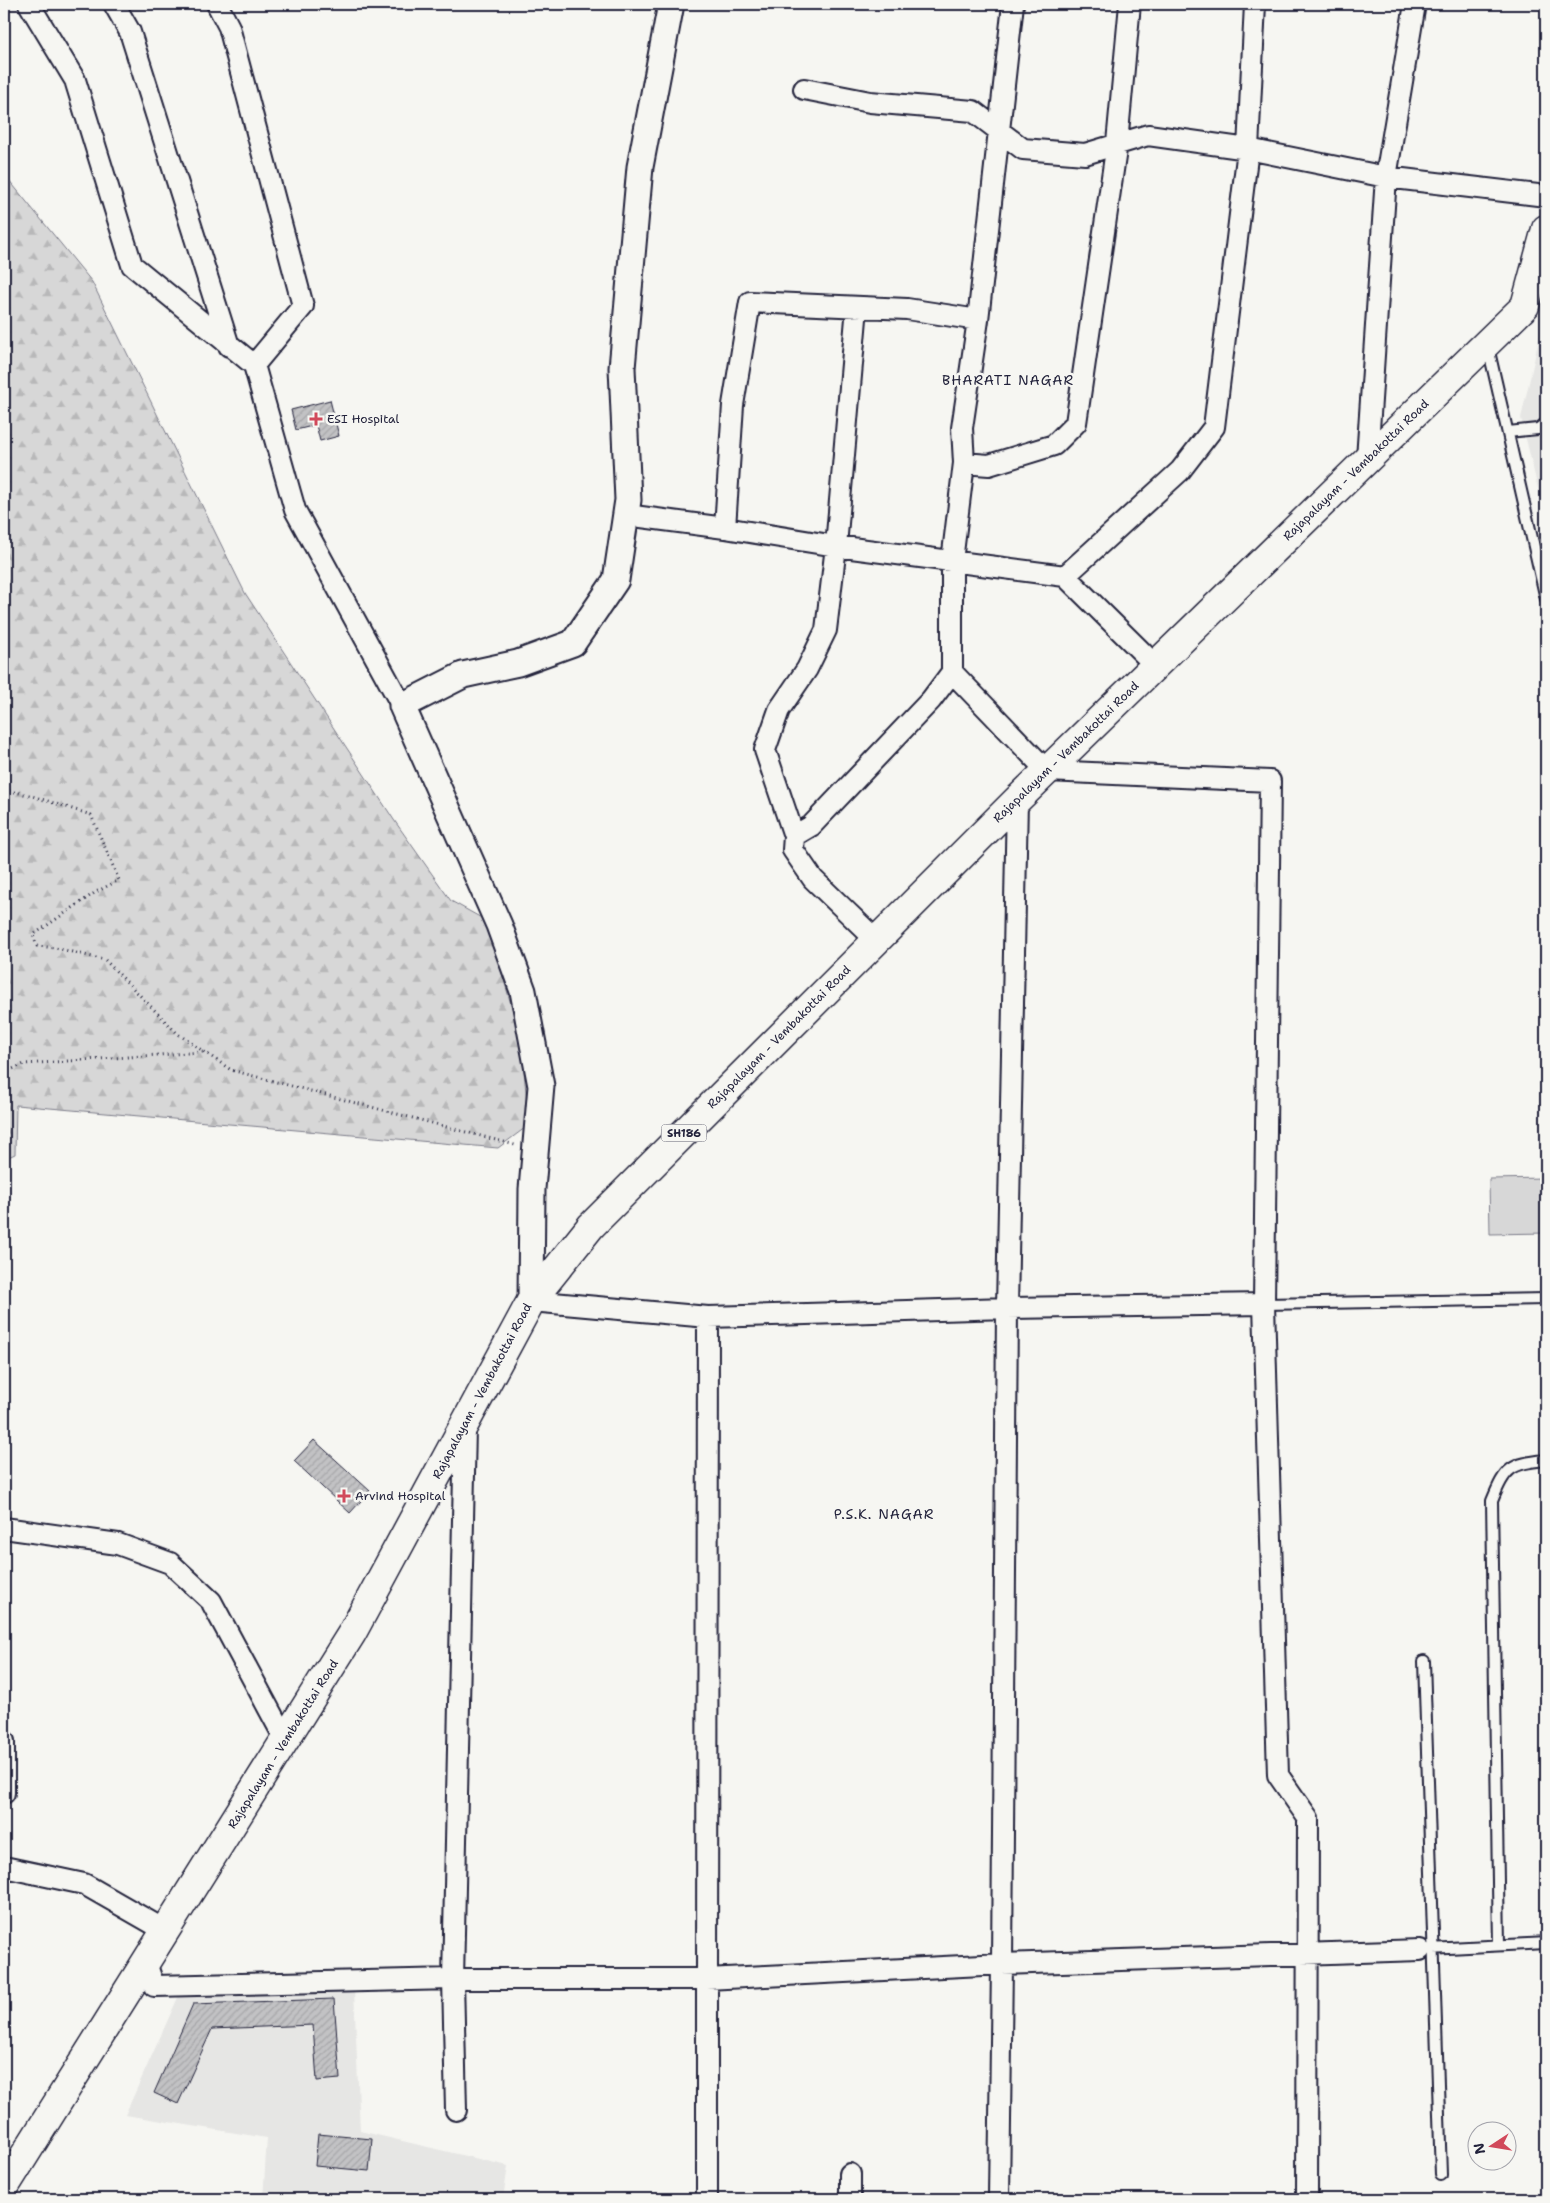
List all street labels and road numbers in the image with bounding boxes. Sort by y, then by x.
street label: Rajapalayam - Vembakottai Road [1280,396,1433,544]
street label: Rajapalayam - Vembakottai Road [990,678,1143,826]
street label: Rajapalayam - Vembakottai Road [704,962,854,1112]
road number: SH186 [662,1124,706,1142]
street label: Rajapalayam - Vembakottai Road [429,1300,535,1482]
street label: Rajapalayam - Vembakottai Road [224,1656,342,1832]

